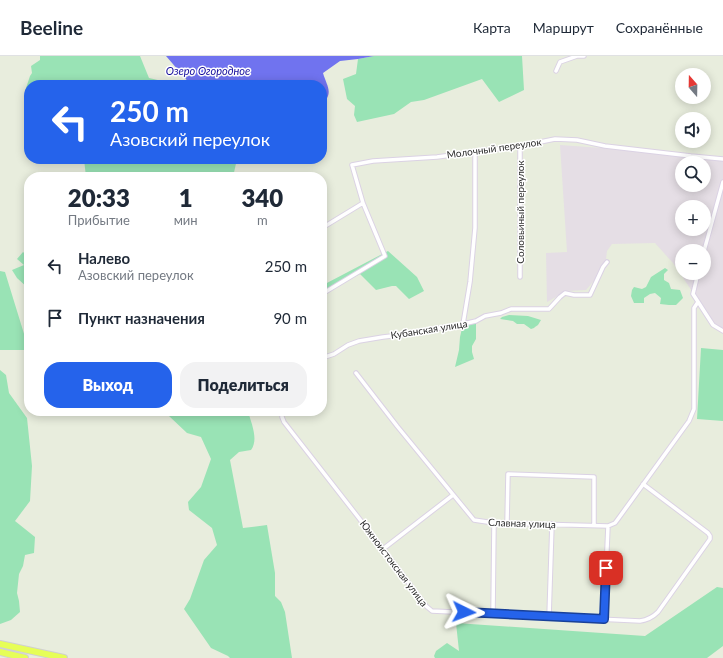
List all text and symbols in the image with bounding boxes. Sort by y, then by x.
text: Beeline [20,16,83,39]
text: Карта [473,19,511,36]
text: Маршрут [533,19,594,36]
text: Сохранённые [616,19,703,36]
water label: Озеро Огородное [166,64,250,77]
north arrow [675,68,711,104]
map controls [675,68,711,280]
text: 250 m [110,94,189,128]
icon: left [44,96,96,148]
button: sound [675,112,711,148]
text: Азовский переулок [110,128,270,150]
street label: Молочный переулок [446,135,543,161]
button: search [675,156,711,192]
street label: Соловьиный переулок [514,160,526,264]
text: 20:33 [68,183,130,212]
text: 1 [179,183,193,212]
text: 340 [241,183,283,212]
button: + [675,200,711,236]
text: Прибытие [68,212,130,228]
text: мин [174,212,198,228]
text: m [257,212,268,228]
button: − [675,244,711,280]
text: Налево [78,249,130,267]
icon: left [44,255,66,277]
text: 250 m [265,257,307,275]
text: Азовский переулок [78,267,194,283]
icon: arrive [44,307,66,329]
text: Пункт назначения [78,309,205,327]
text: 90 m [273,309,307,327]
street label: Кубанская улица [390,317,468,341]
button: Выход [44,362,172,408]
button: Поделиться [180,362,307,408]
street label: Славная улица [488,516,556,530]
street label: Южноистокская улица [358,517,430,609]
pin [589,551,623,585]
icon: arrive [595,557,617,579]
position arrow [443,591,485,633]

